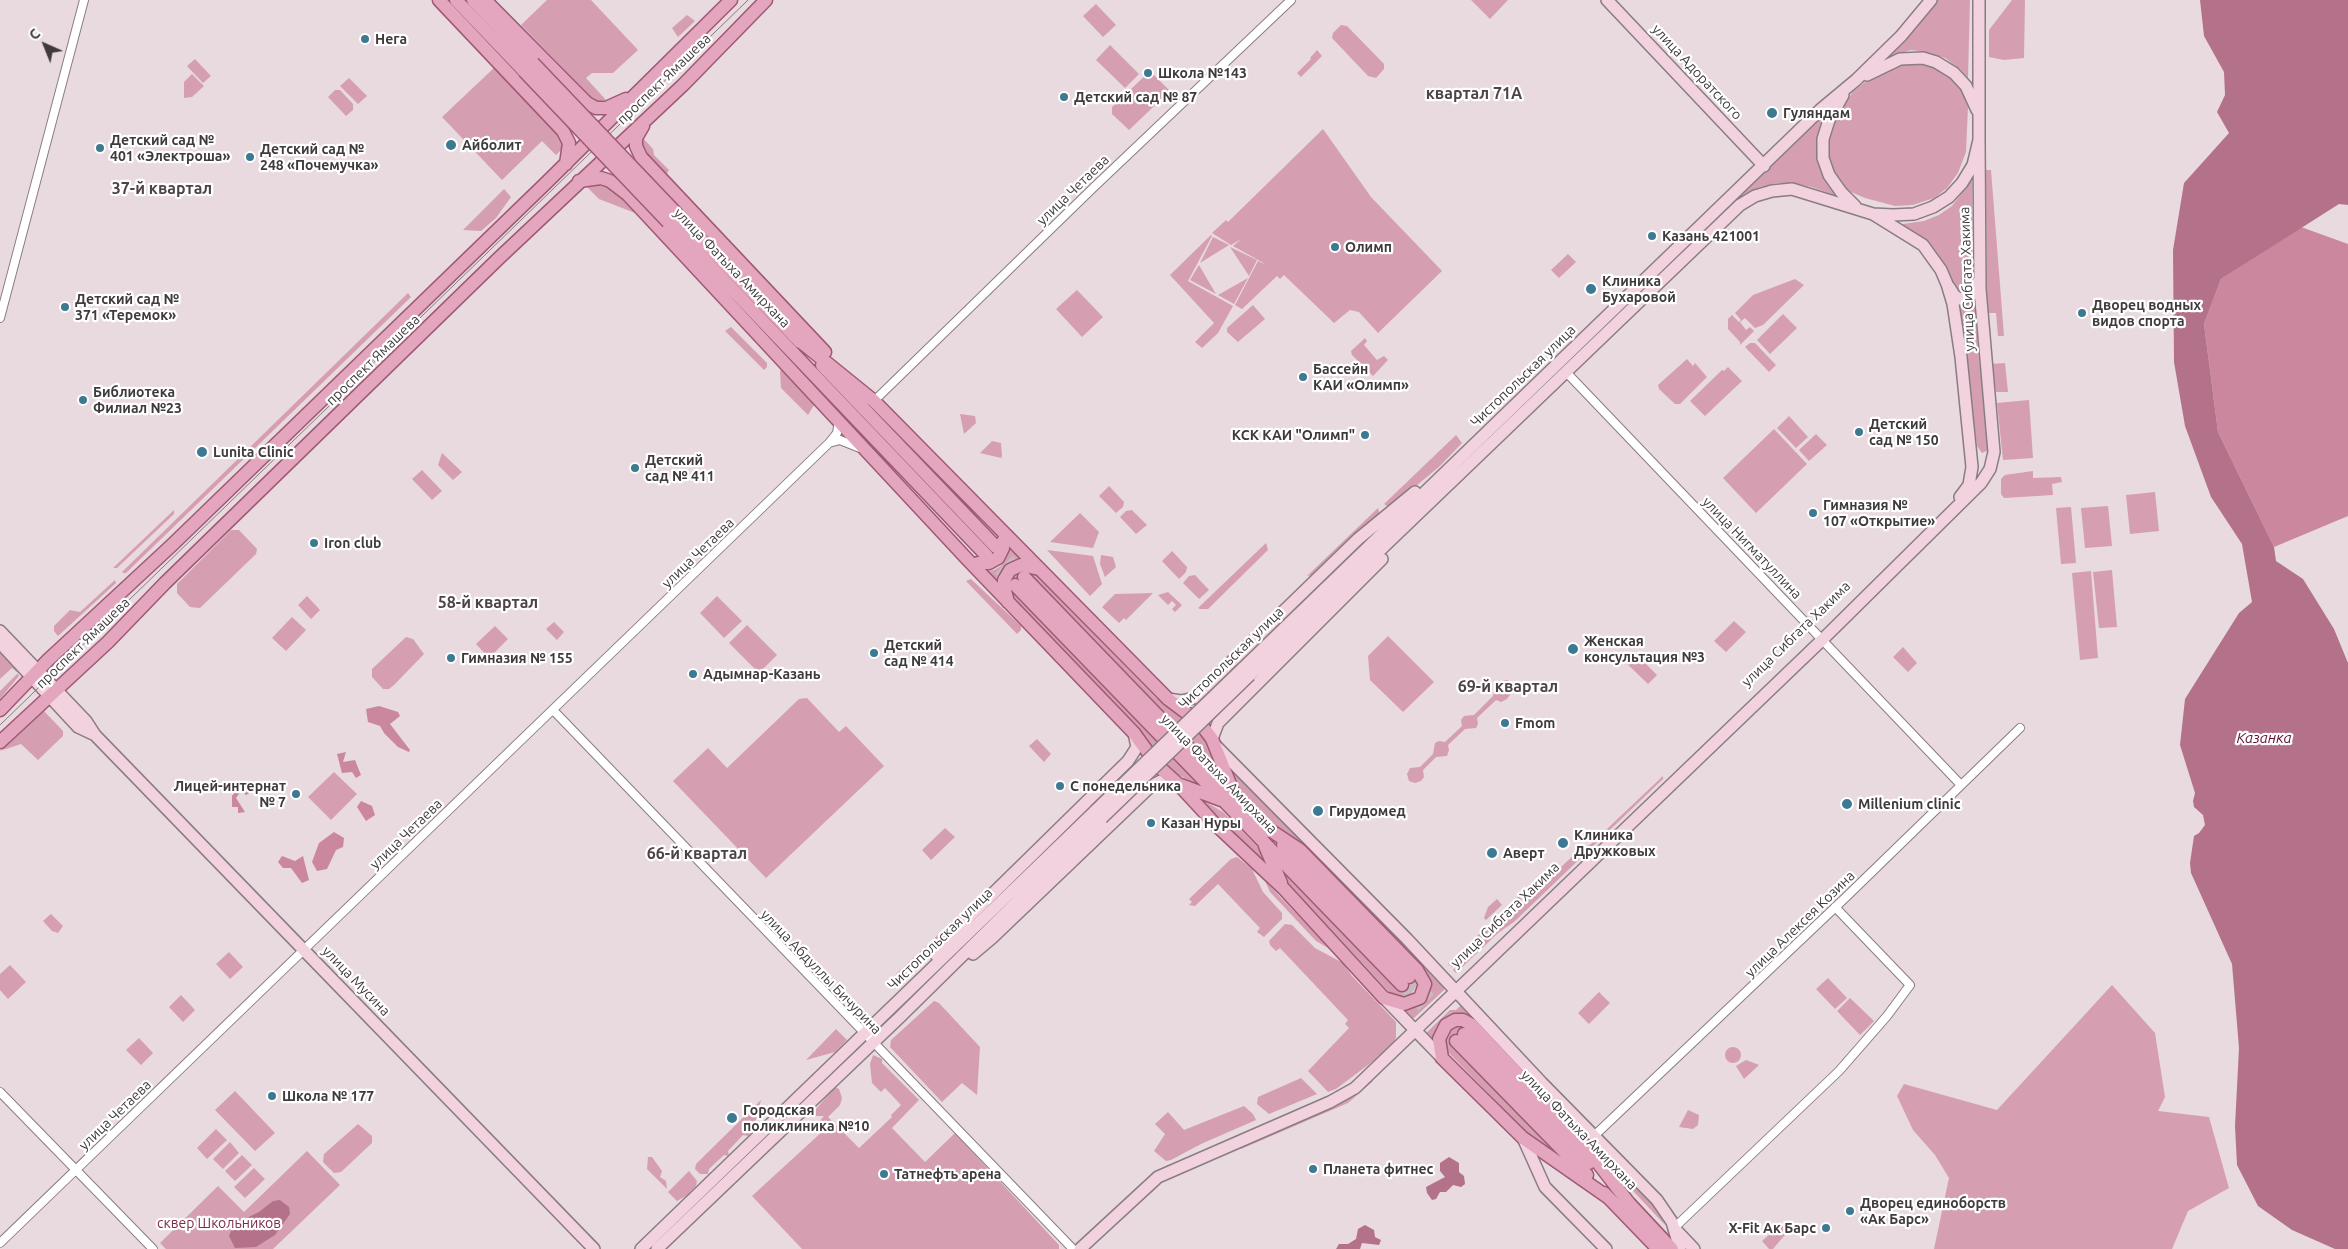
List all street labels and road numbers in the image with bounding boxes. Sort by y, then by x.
street label: улица Адоратского [1648,21,1746,123]
street label: проспект Ямашева [614,30,714,128]
street label: улица Четаева [1033,151,1113,229]
street label: улица Фатыха Амирхана [670,205,794,331]
street label: улица Сибгата Хакима [1956,206,1978,352]
street label: проспект Ямашева [323,311,423,409]
street label: Чистопольская улица [1467,321,1579,431]
street label: улица Нигматуллина [1699,493,1805,603]
street label: улица Четаева [658,514,738,592]
street label: улица Сибгата Хакима [1738,578,1854,690]
street label: проспект Ямашева [33,594,133,692]
street label: Чистопольская улица [1175,603,1287,713]
street label: улица Фатыха Амирхана [1157,711,1281,837]
street label: улица Четаева [366,795,446,873]
street label: улица Сибгата Хакима [1447,859,1563,971]
street label: улица Алексея Козина [1742,867,1858,981]
street label: Чистопольская улица [884,884,996,994]
street label: улица Абдуллы Бичурина [757,906,885,1038]
street label: улица Мусина [318,943,394,1019]
street label: улица Фатыха Амирхана [1517,1067,1641,1193]
street label: улица Четаева [75,1076,155,1154]

